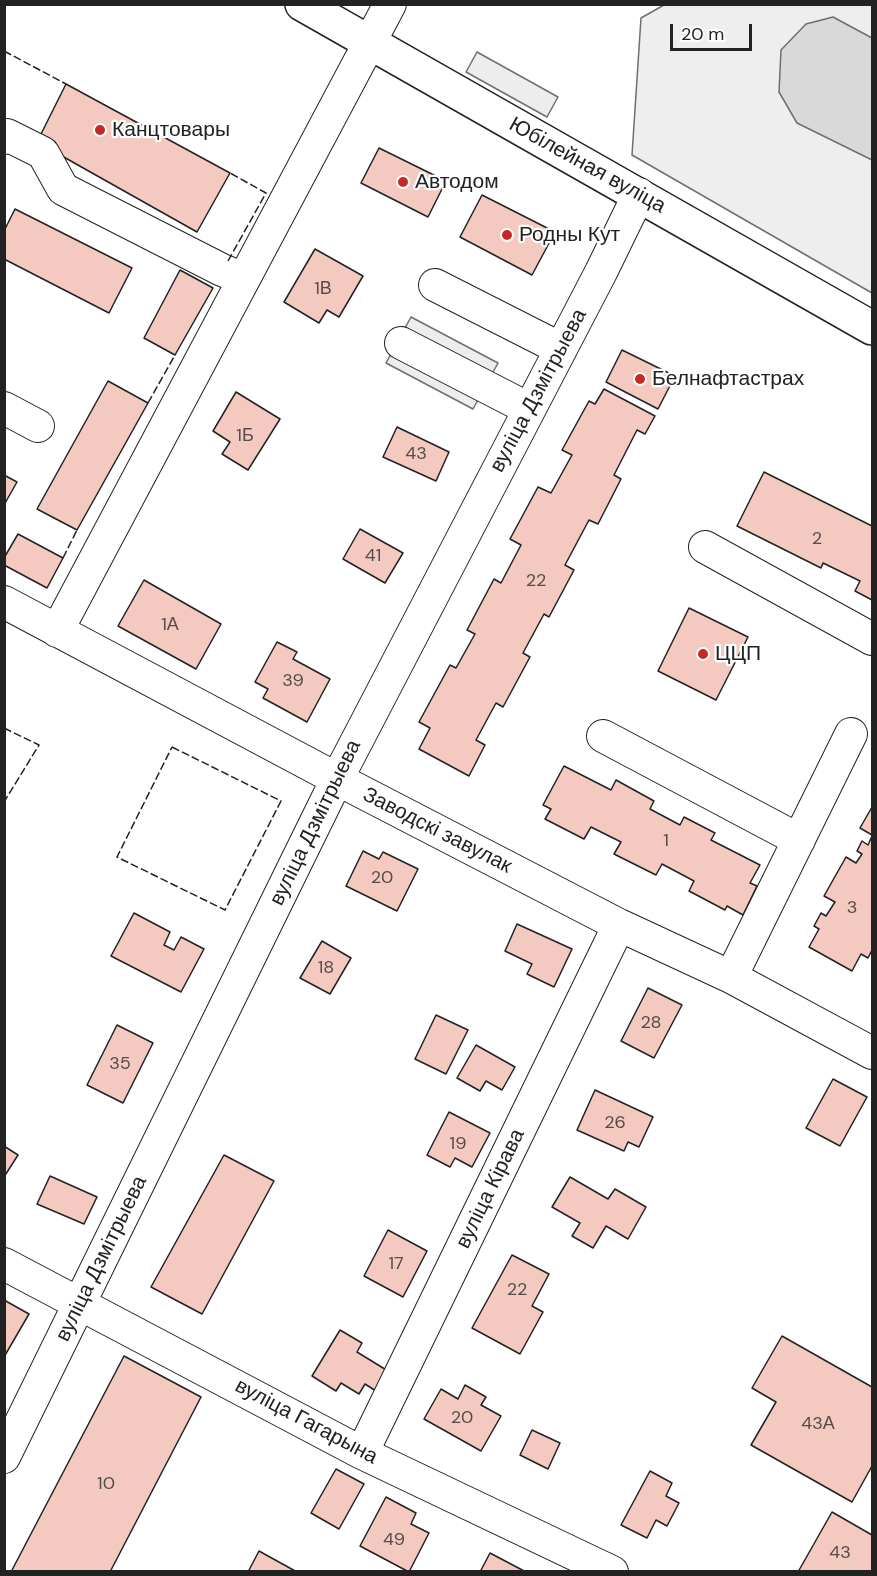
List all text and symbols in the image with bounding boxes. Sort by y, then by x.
scale bar [673,12,756,50]
text: 20 m [681,22,724,46]
street label: Юбілейная вуліца [504,113,670,219]
place label: Канцтовары [112,117,230,143]
marker: Канцтовары [93,123,107,137]
place label: Автодом [415,169,499,195]
marker: Автодом [396,175,410,189]
place label: Родны Кут [519,222,620,248]
marker: Родны Кут [500,228,514,242]
house number: 1В [314,278,332,300]
street label: вуліца Дзмітрыева [485,305,593,477]
place label: Белнафтастрах [652,366,804,392]
marker: Белнафтастрах [633,372,647,386]
house number: 1Б [236,425,254,447]
house number: 43 [405,443,427,465]
house number: 2 [812,528,822,550]
house number: 41 [365,545,381,567]
house number: 22 [526,570,546,592]
house number: 1А [161,614,179,636]
place label: ЦЦП [715,641,761,667]
marker: ЦЦП [696,647,710,661]
house number: 39 [282,670,304,692]
street label: вуліца Дзмітрыева [265,736,367,910]
street label: Заводскі завулак [358,783,516,879]
house number: 1 [663,830,669,852]
house number: 20 [371,867,393,889]
house number: 3 [847,897,857,919]
house number: 18 [318,957,334,979]
house number: 28 [640,1012,662,1034]
house number: 35 [109,1053,131,1075]
house number: 26 [604,1112,626,1134]
street label: вуліца Кірава [451,1125,531,1253]
house number: 19 [450,1133,466,1155]
street label: вуліца Дзмітрыева [51,1172,153,1346]
house number: 17 [388,1253,404,1275]
house number: 22 [507,1279,527,1301]
street label: вуліца Гагарына [230,1374,382,1470]
house number: 20 [451,1407,473,1429]
house number: 43А [801,1413,835,1435]
house number: 10 [97,1473,115,1495]
house number: 49 [383,1529,405,1551]
house number: 43 [829,1542,851,1564]

